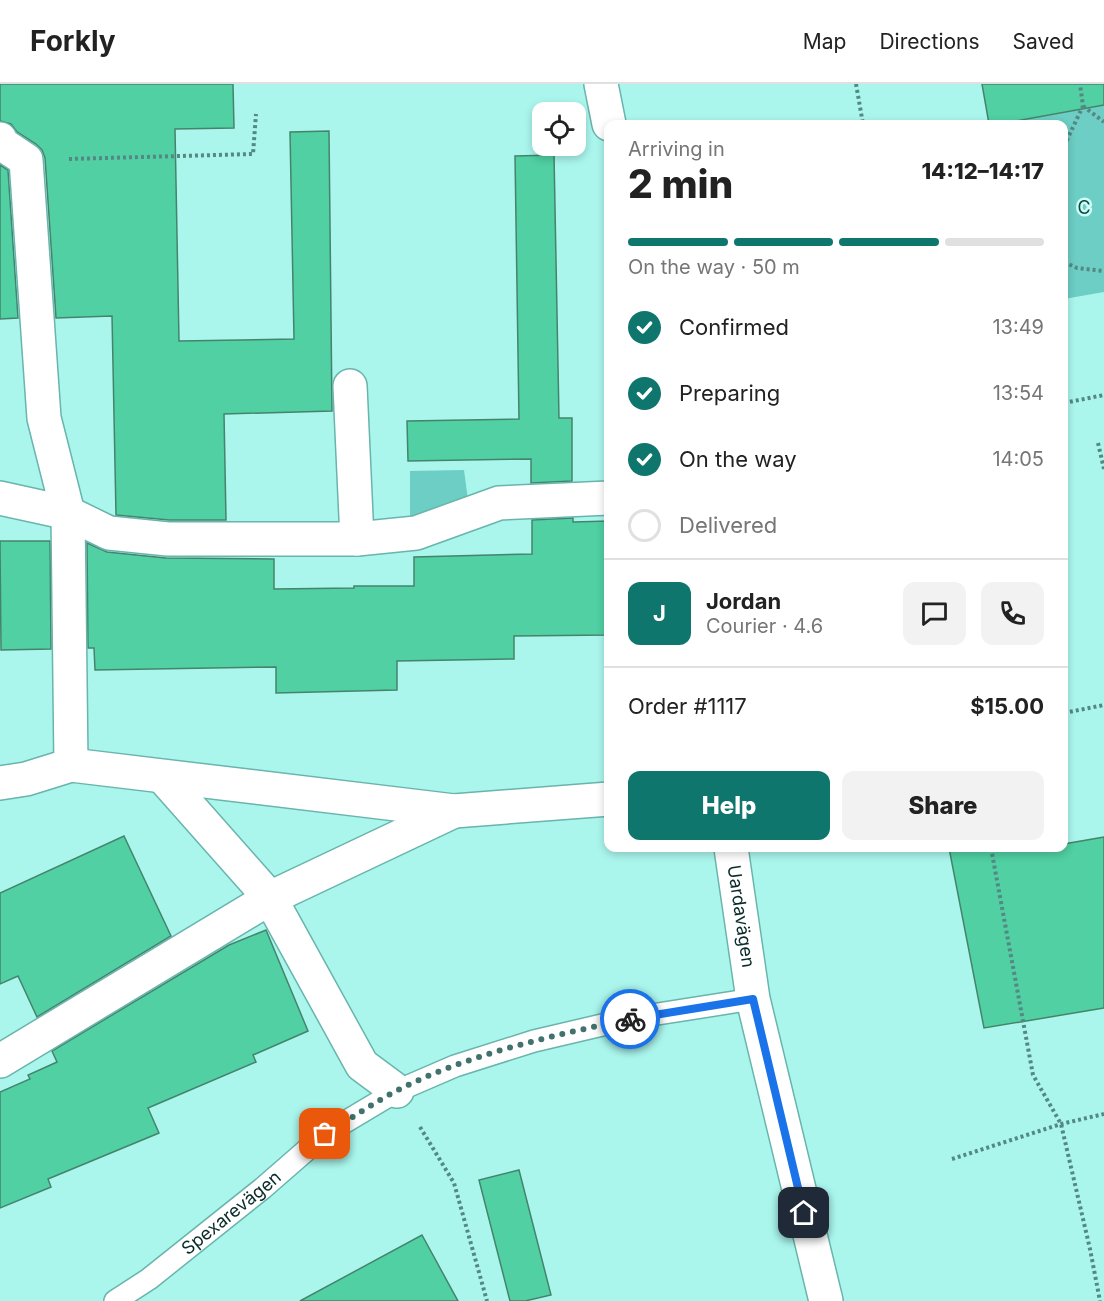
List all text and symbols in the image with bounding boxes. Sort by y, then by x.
text: Forkly [30,24,116,58]
text: Map [803,29,846,54]
text: Directions [879,29,980,54]
text: Saved [1013,29,1074,54]
map controls [532,102,586,156]
button: locate [532,102,586,156]
text: Arriving in [628,137,725,161]
text: 14:12–14:17 [921,158,1044,184]
text: 2 min [628,160,733,207]
park label: C [1077,197,1091,218]
text: On the way · 50 m [628,255,800,279]
icon: check [628,311,661,344]
text: Confirmed [679,314,789,340]
text: 13:49 [992,315,1044,339]
icon: check [628,377,661,410]
text: Preparing [679,380,780,406]
text: 13:54 [993,381,1044,405]
icon: check [628,443,661,476]
text: On the way [679,446,797,472]
text: 14:05 [992,447,1044,471]
text: Delivered [679,512,777,538]
button: chat [903,582,966,645]
button: phone [981,582,1044,645]
text: Jordan [706,588,781,614]
text: J [653,600,666,626]
text: Courier · 4.6 [706,614,823,638]
text: Order #1117 [628,693,747,719]
text: $15.00 [970,693,1044,719]
button: Help [628,771,830,840]
button: Share [842,771,1044,840]
street label: Uardavägen [724,864,759,969]
courier [600,989,660,1049]
icon: bike [614,1003,647,1036]
pin [299,1108,350,1159]
icon: bag [308,1117,341,1150]
street label: Spexarevägen [177,1166,285,1259]
pin [778,1187,829,1238]
icon: home [787,1196,820,1229]

